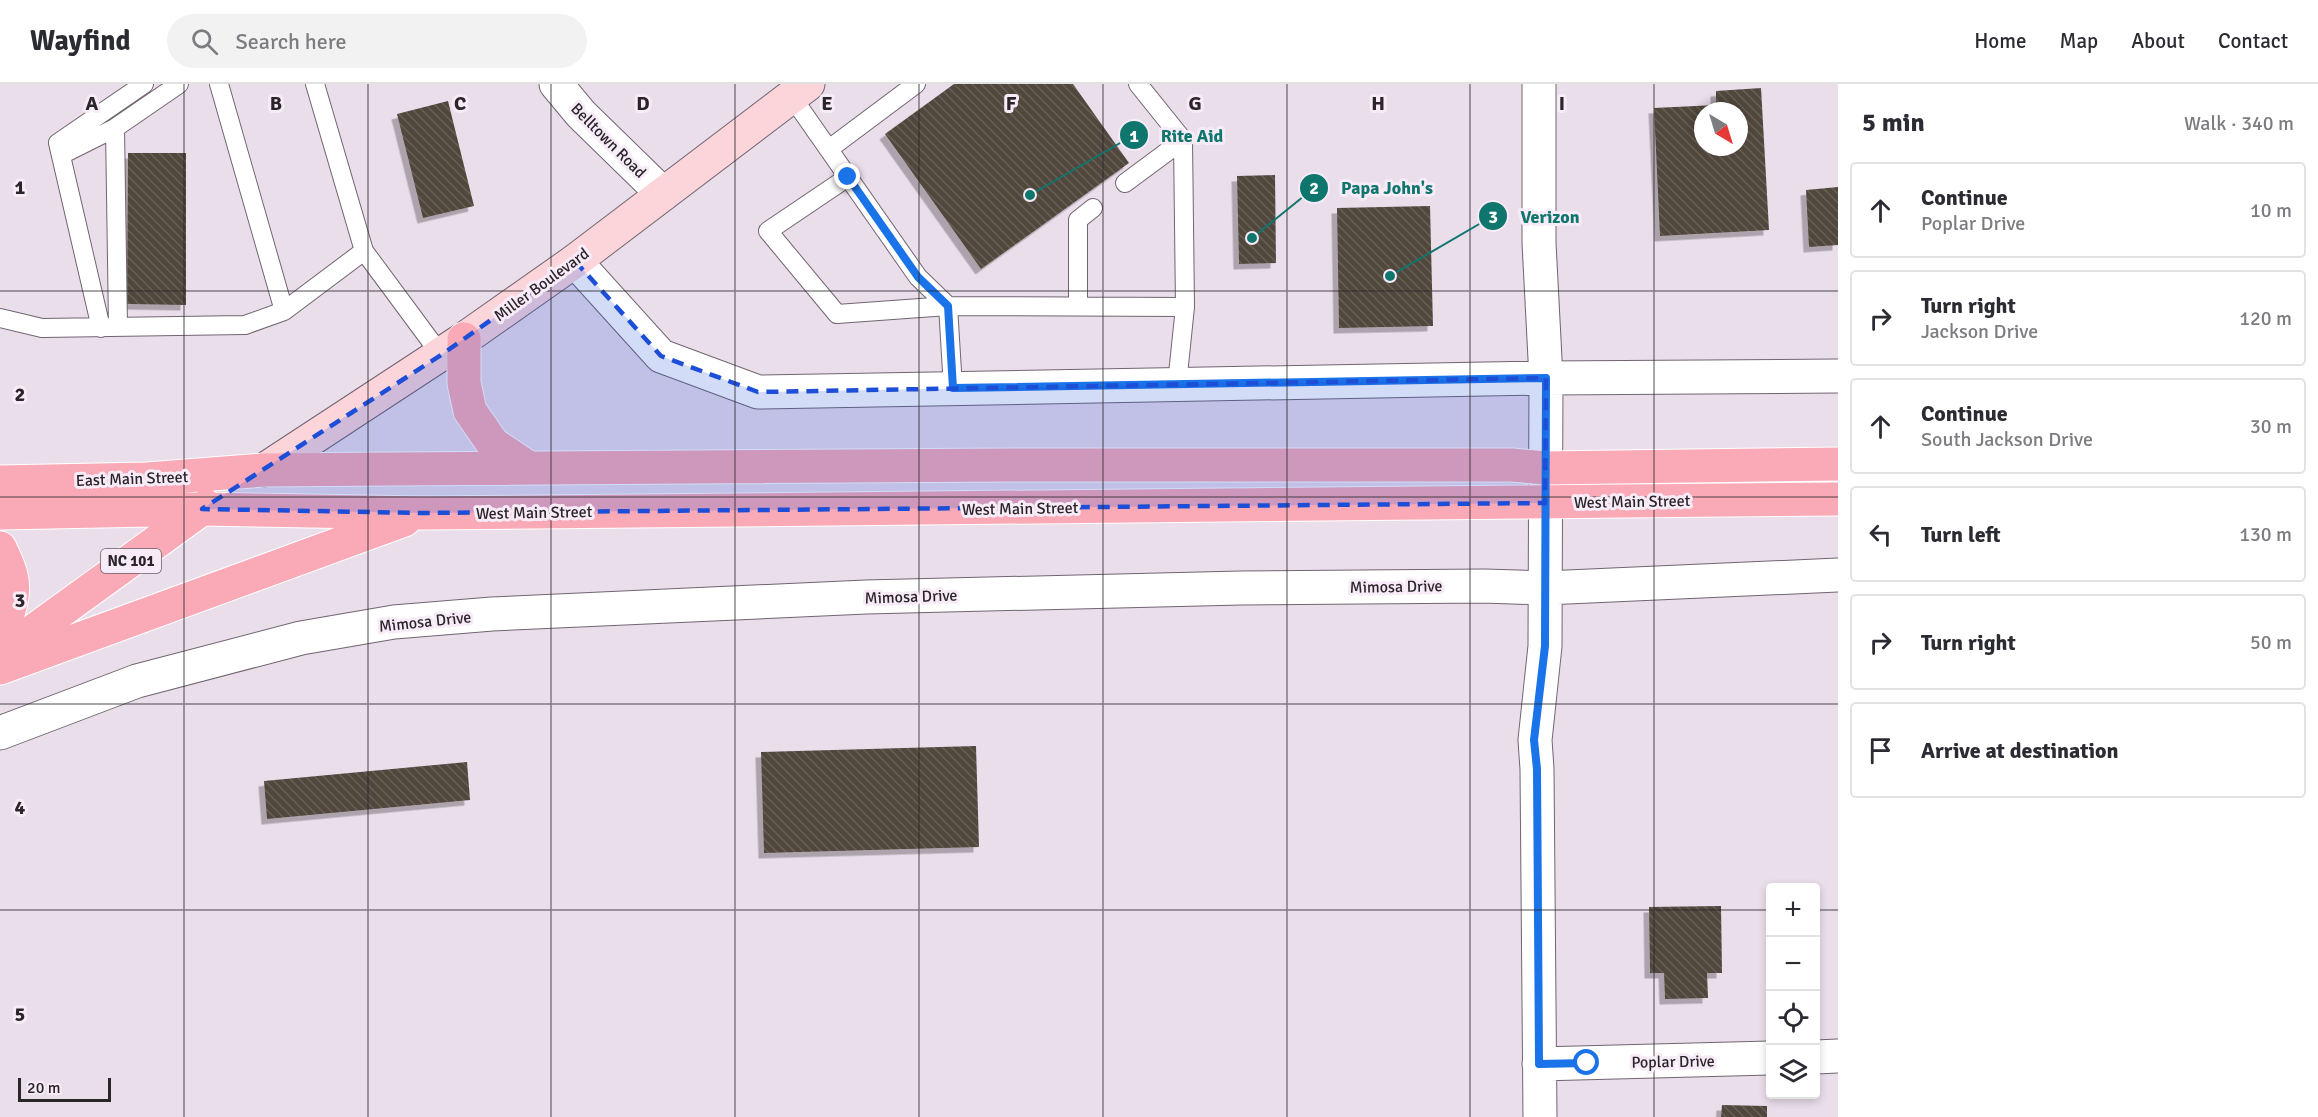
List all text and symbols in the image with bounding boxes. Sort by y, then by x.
search box [167,14,587,68]
text: Wayfind [30,24,131,58]
icon: search [188,25,221,58]
text: Search here [236,28,347,55]
text: Home [1974,28,2027,54]
text: Map [2060,28,2098,54]
text: About [2131,28,2185,54]
text: Contact [2218,28,2288,54]
text: A [86,91,99,116]
text: B [270,91,282,116]
text: C [454,91,466,116]
text: D [636,91,650,116]
text: E [821,91,833,116]
text: F [1006,91,1017,116]
text: G [1188,91,1202,116]
text: H [1371,91,1385,116]
text: I [1559,91,1565,116]
street label: Belltown Road [566,99,650,183]
north arrow [1694,102,1748,156]
text: 5 min [1862,107,1925,139]
text: Walk · 340 m [2184,111,2294,136]
callout: Rite Aid [1119,117,1235,153]
text: 1 [1129,125,1139,147]
text: Rite Aid [1161,125,1224,147]
route end [834,163,860,189]
callout: Papa John's [1299,170,1445,206]
text: 1 [15,175,26,200]
text: 2 [1309,177,1319,199]
text: Papa John's [1341,177,1433,199]
text: Continue [1921,184,2008,211]
icon: ahead [1864,194,1897,227]
callout: Verizon [1478,198,1591,234]
text: 10 m [2250,198,2292,223]
text: 3 [1488,206,1498,228]
text: Verizon [1520,206,1580,228]
text: Poplar Drive [1921,211,2025,236]
street label: Miller Boulevard [490,244,593,326]
text: Turn right [1921,292,2016,319]
icon: right [1864,302,1897,335]
text: 120 m [2239,306,2292,331]
text: Jackson Drive [1921,319,2038,344]
text: 2 [15,382,25,407]
text: Continue [1921,400,2008,427]
icon: ahead [1864,410,1897,443]
text: 30 m [2250,414,2292,439]
text: South Jackson Drive [1921,427,2093,452]
street label: East Main Street [75,467,189,491]
street label: West Main Street [1574,491,1691,513]
street label: West Main Street [962,498,1079,520]
street label: West Main Street [476,502,593,524]
icon: left [1864,518,1897,551]
text: Turn left [1921,521,2001,548]
text: 130 m [2239,522,2292,547]
road number: NC 101 [101,549,161,573]
street label: Mimosa Drive [1349,576,1443,598]
street label: Mimosa Drive [864,585,958,609]
text: 3 [15,588,25,613]
street label: Mimosa Drive [378,607,472,637]
icon: right [1864,626,1897,659]
text: Turn right [1921,629,2016,656]
text: 50 m [2250,630,2292,655]
icon: arrive [1864,734,1897,767]
text: Arrive at destination [1921,737,2118,764]
text: 4 [15,795,26,820]
map controls [1766,883,1820,1099]
button: + [1766,883,1820,937]
button: − [1766,937,1820,991]
button: locate [1766,991,1820,1045]
text: 5 [15,1002,25,1027]
button: layers [1766,1045,1820,1099]
route start [1573,1049,1599,1075]
street label: Poplar Drive [1631,1051,1715,1073]
scale bar [18,1075,111,1102]
text: 20 m [27,1078,61,1098]

